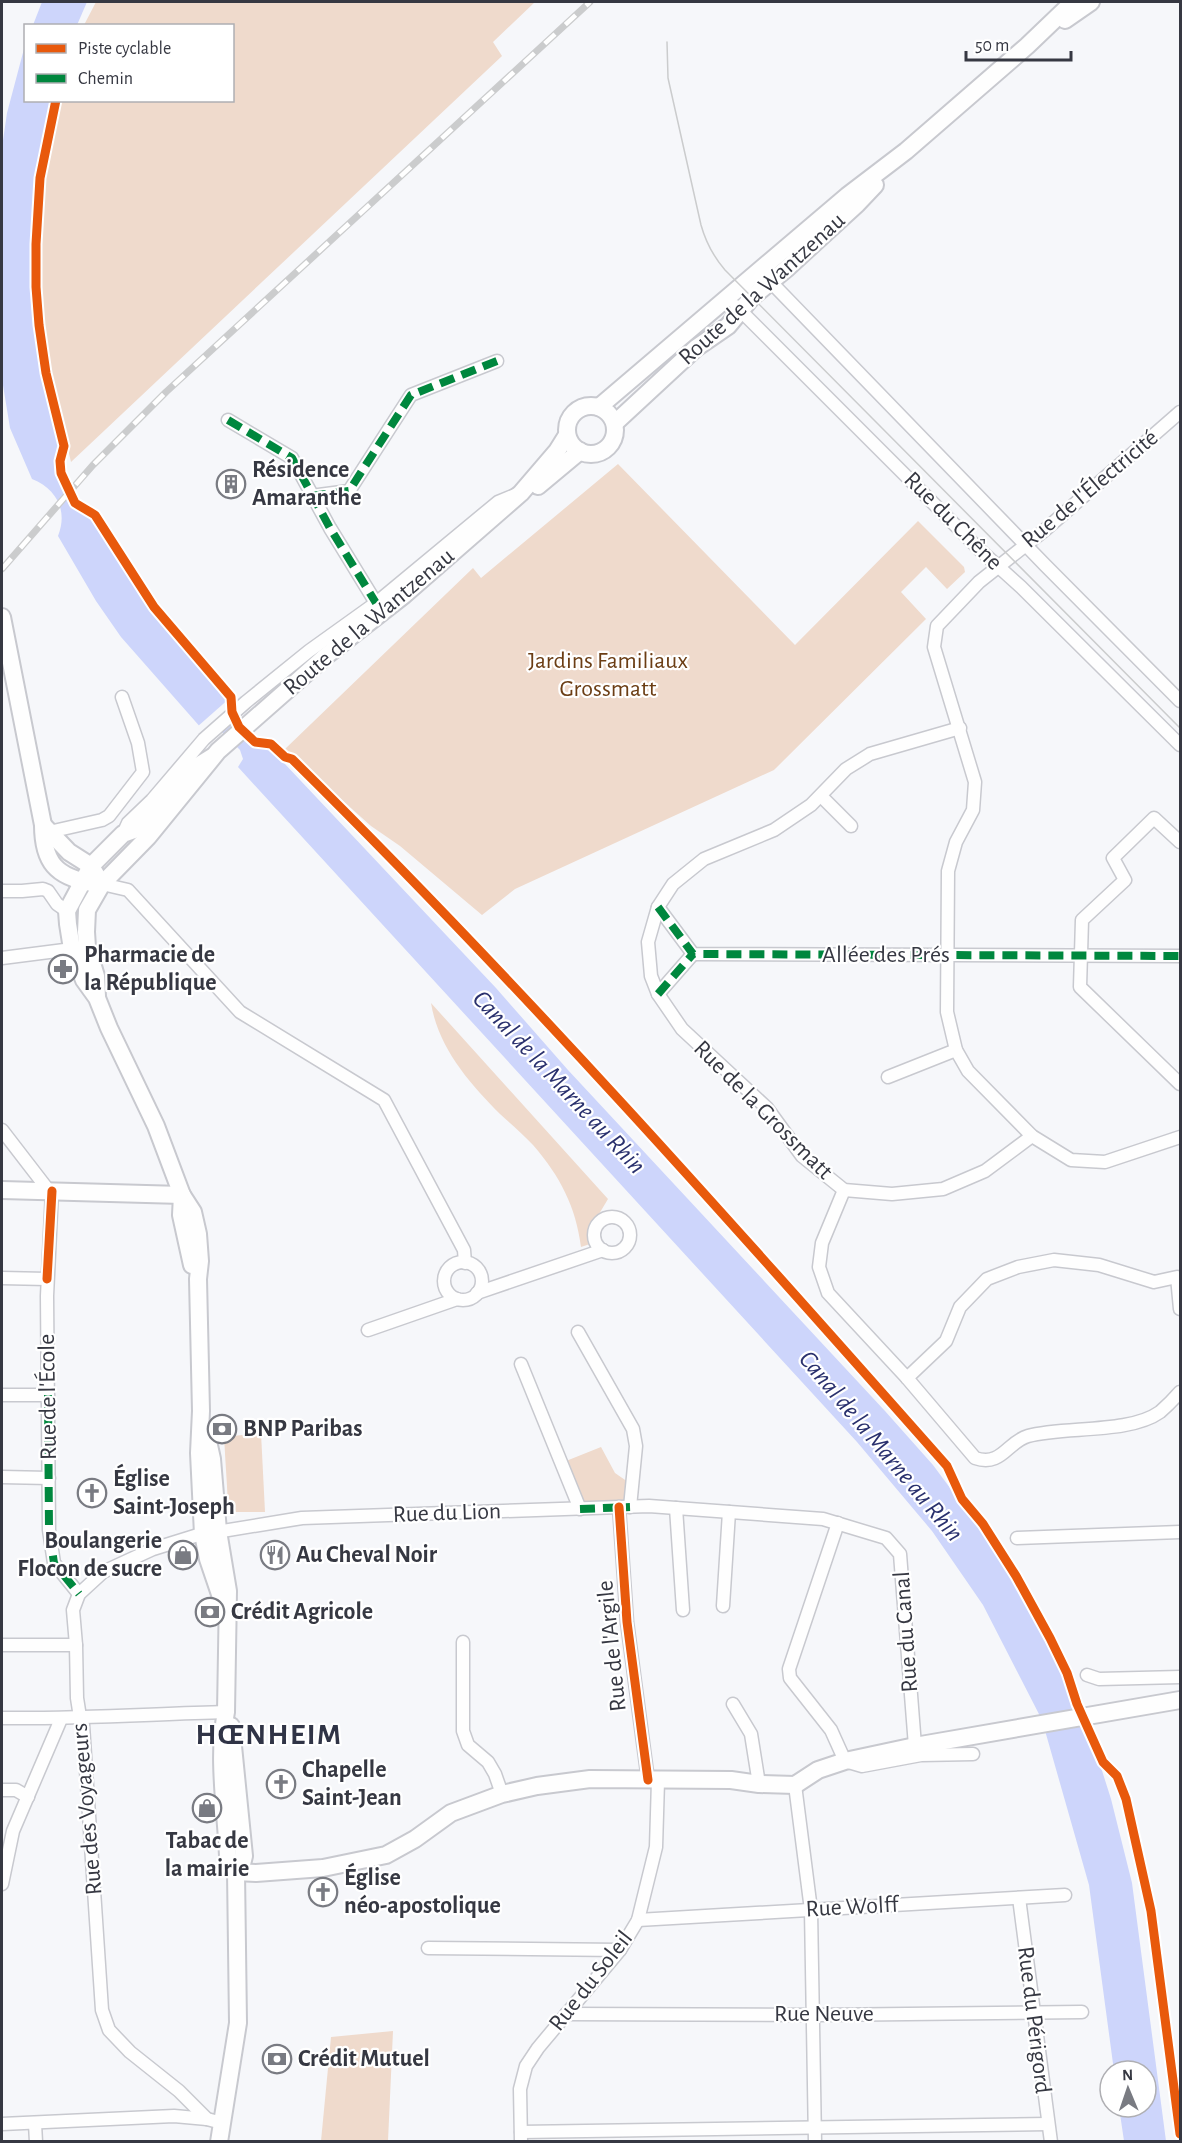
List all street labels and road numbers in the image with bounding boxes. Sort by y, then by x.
street label: Route de la Wantzenau [674,208,850,370]
street label: Rue de l'Électricité [1016,424,1163,553]
street label: Rue du Chêne [899,467,1007,575]
street label: Route de la Wantzenau [279,544,459,700]
street label: Allée des Prés [822,943,950,967]
street label: Rue de la Grossmatt [689,1036,837,1184]
street label: Rue de l'École [33,1334,61,1460]
street label: Rue du Lion [392,1499,502,1527]
street label: Rue du Canal [890,1571,922,1693]
street label: Rue de l'Argile [593,1579,631,1713]
street label: Rue des Voyageurs [68,1722,106,1896]
street label: Rue Wolff [805,1893,901,1921]
street label: Rue du Soleil [545,1926,637,2036]
street label: Rue du Périgord [1013,1945,1055,2095]
street label: Rue Neuve [774,2002,874,2026]

